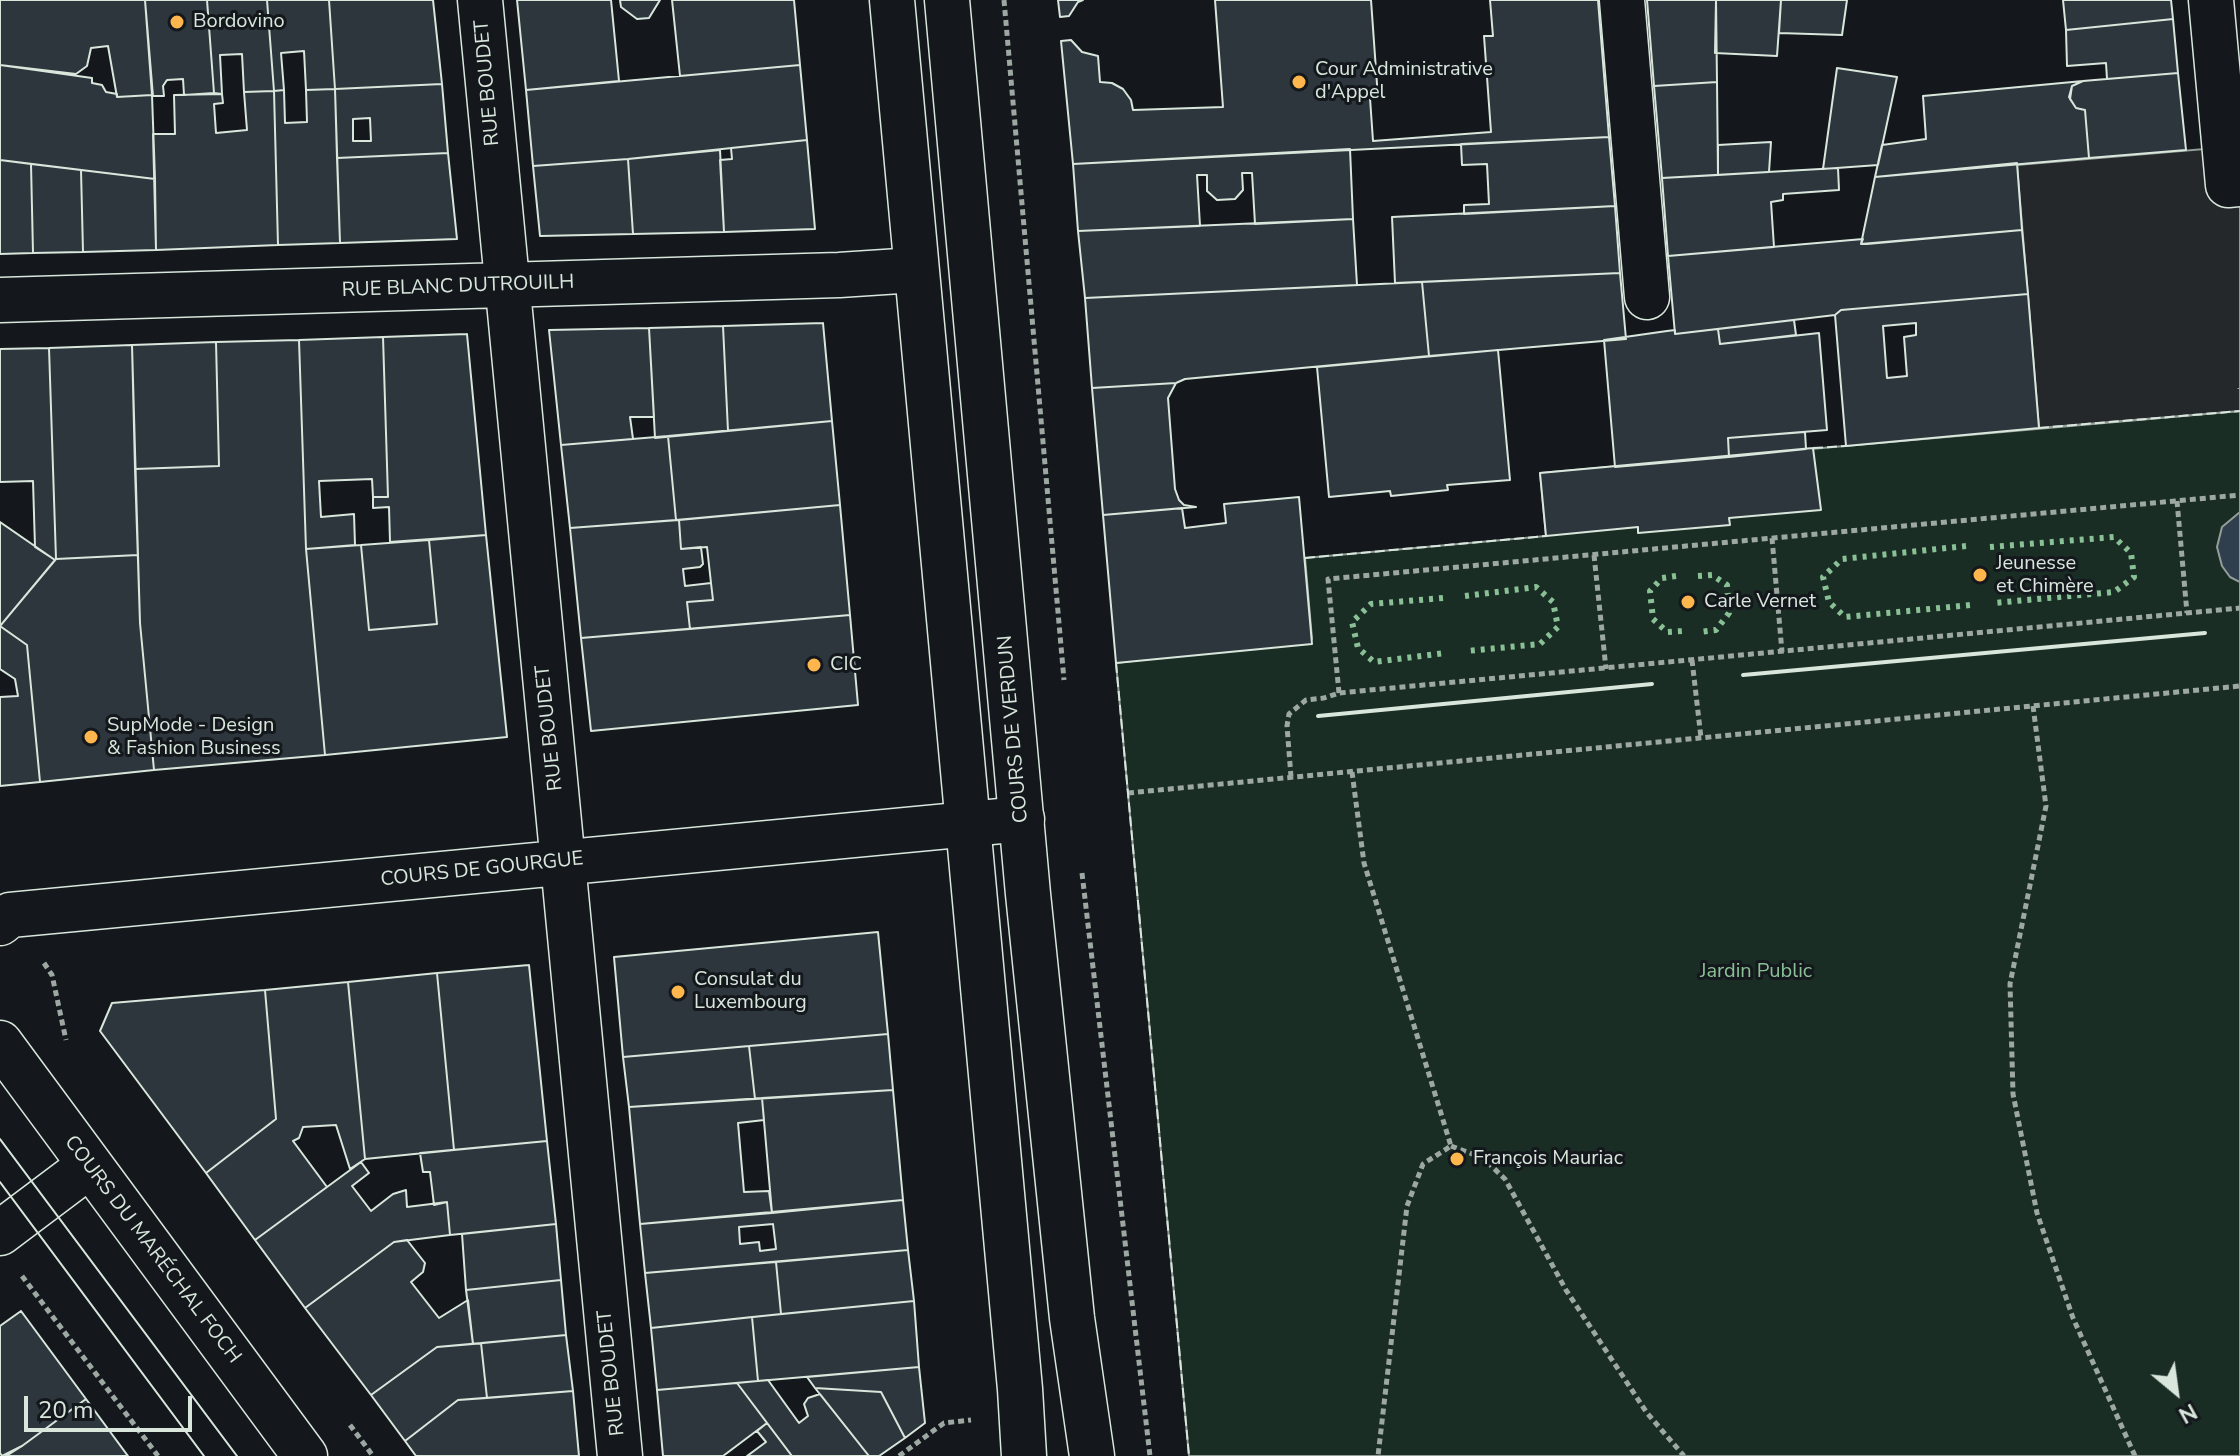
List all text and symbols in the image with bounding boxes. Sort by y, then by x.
place label: Bordovino [193,10,285,34]
marker: Bordovino [168,13,186,31]
street label: RUE BOUDET [471,19,505,147]
place label: Cour Administrative d'Appel [1315,58,1493,105]
marker: Cour Administrative d'Appel [1290,73,1308,91]
street label: RUE BLANC DUTROUILH [341,271,575,303]
place label: Jeunesse et Chimère [1996,552,2094,599]
marker: Jeunesse et Chimère [1971,566,1989,584]
place label: Carle Vernet [1704,590,1816,614]
marker: Carle Vernet [1679,593,1697,611]
street label: COURS DE VERDUN [994,634,1034,824]
place label: CIC [830,653,862,677]
marker: CIC [805,656,823,674]
street label: RUE BOUDET [531,664,569,792]
place label: SupMode - Design & Fashion Business [107,714,281,761]
marker: SupMode - Design & Fashion Business [82,728,100,746]
street label: COURS DE GOURGUE [379,847,585,893]
park label: Jardin Public [1700,960,1812,984]
place label: Consulat du Luxembourg [694,968,807,1015]
marker: Consulat du Luxembourg [669,983,687,1001]
street label: COURS DU MARÉCHAL FOCH [59,1131,245,1369]
place label: François Mauriac [1473,1147,1623,1171]
marker: François Mauriac [1448,1150,1466,1168]
street label: RUE BOUDET [593,1309,631,1437]
north arrow [2136,1352,2216,1432]
scale bar [28,1380,196,1430]
text: 20 m [38,1394,94,1426]
text: N [2173,1396,2202,1430]

